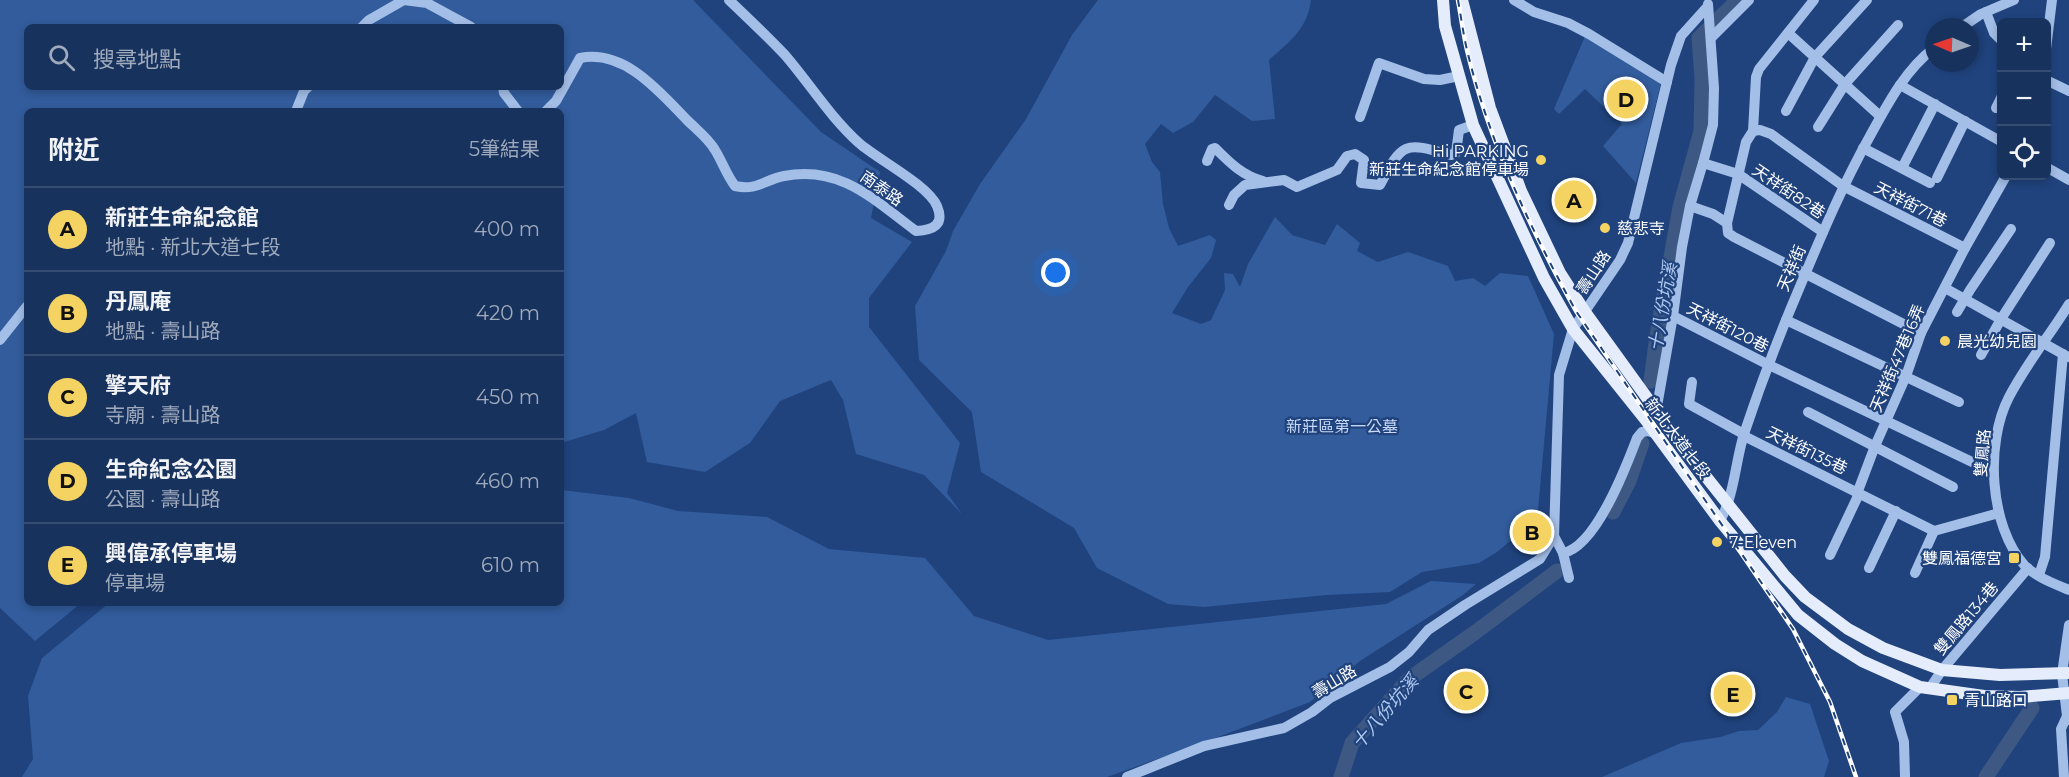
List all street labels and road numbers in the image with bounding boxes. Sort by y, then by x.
street label: 天祥街82巷 [1749,160,1829,223]
street label: 南泰路 [857,167,907,210]
street label: 天祥街71巷 [1871,178,1950,231]
street label: 天祥街 [1773,242,1810,294]
street label: 壽山路 [1572,247,1614,298]
street label: 天祥街120巷 [1684,299,1772,356]
street label: 天祥街47巷16弄 [1866,302,1929,415]
street label: 新北大道七段 [1641,394,1714,482]
street label: 天祥街135巷 [1763,423,1850,478]
street label: 雙鳳路 [1971,428,1994,478]
street label: 雙鳳路134巷 [1930,578,2002,659]
street label: 壽山路 [1309,661,1360,702]

